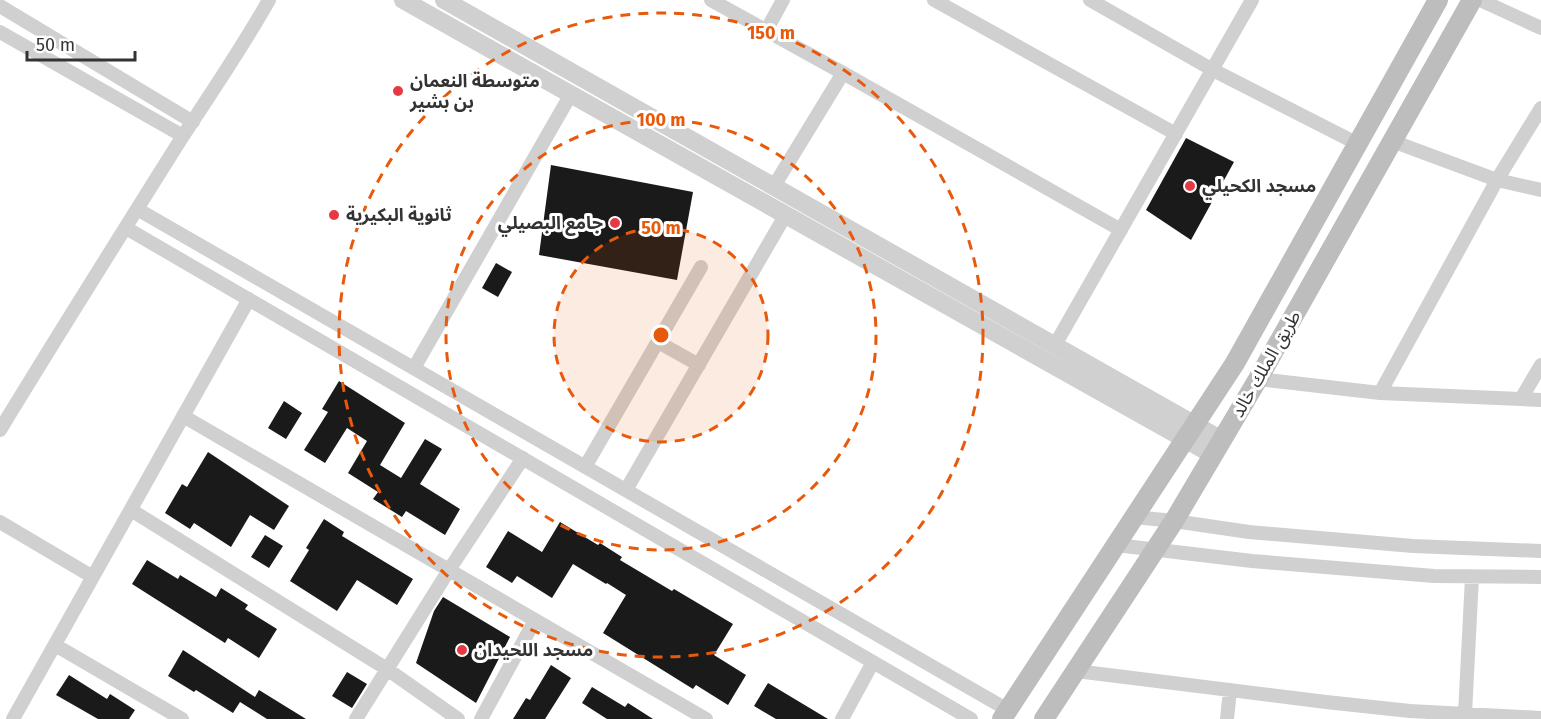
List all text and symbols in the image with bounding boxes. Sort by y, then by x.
text: 150 m [747,22,795,44]
scale bar [27,24,135,62]
text: 50 m [36,34,75,56]
place label: متوسطة النعمان بن بشير [409,70,540,113]
marker: متوسطة النعمان بن بشير [391,84,405,98]
text: 100 m [637,109,685,131]
place label: مسجد الكحيلي [1202,175,1316,200]
marker: مسجد الكحيلي [1183,179,1197,193]
place label: ثانوية البكيرية [346,204,452,226]
marker: ثانوية البكيرية [327,208,341,222]
place label: جامع البصيلي [498,212,603,237]
marker: جامع البصيلي [608,216,622,230]
text: 50 m [641,217,681,239]
street label: طريق الملك خالد [1227,307,1305,421]
centre of rings [651,325,671,345]
place label: مسجد اللحيدان [474,639,593,661]
marker: مسجد اللحيدان [455,643,469,657]

